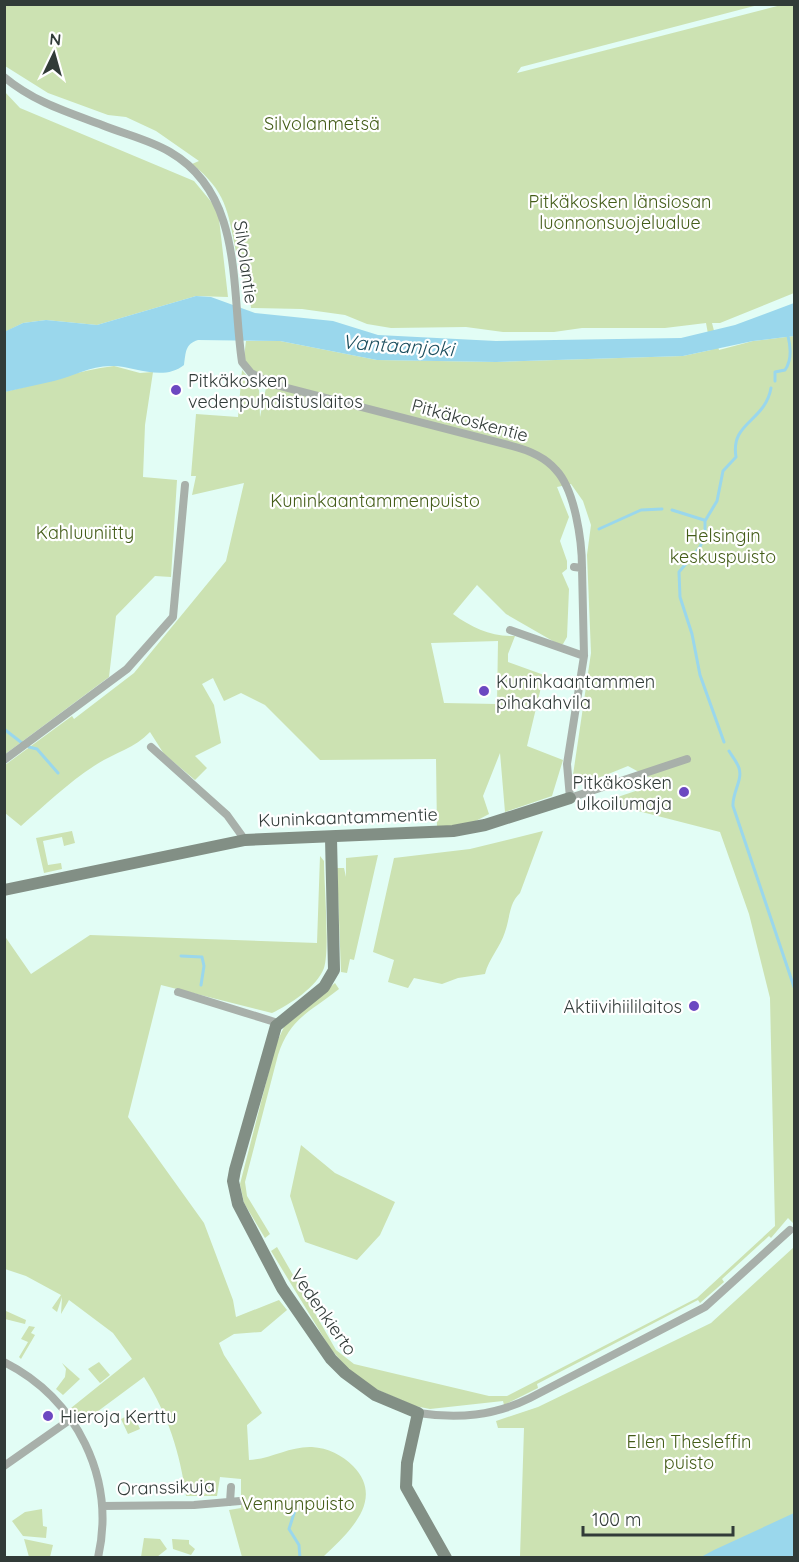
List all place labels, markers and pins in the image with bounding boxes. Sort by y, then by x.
place label: Pitkäkosken vedenpuhdistuslaitos [188,369,363,413]
marker: Pitkäkosken vedenpuhdistuslaitos [169,383,183,397]
place label: Kuninkaantammen pihakahvila [496,670,655,714]
marker: Kuninkaantammen pihakahvila [477,684,491,698]
place label: Pitkäkosken ulkoilumaja [572,771,672,815]
marker: Pitkäkosken ulkoilumaja [677,785,691,799]
place label: Aktiivihiililaitos [563,995,682,1018]
marker: Aktiivihiililaitos [687,999,701,1013]
place label: Hieroja Kerttu [60,1405,176,1428]
marker: Hieroja Kerttu [41,1409,55,1423]

